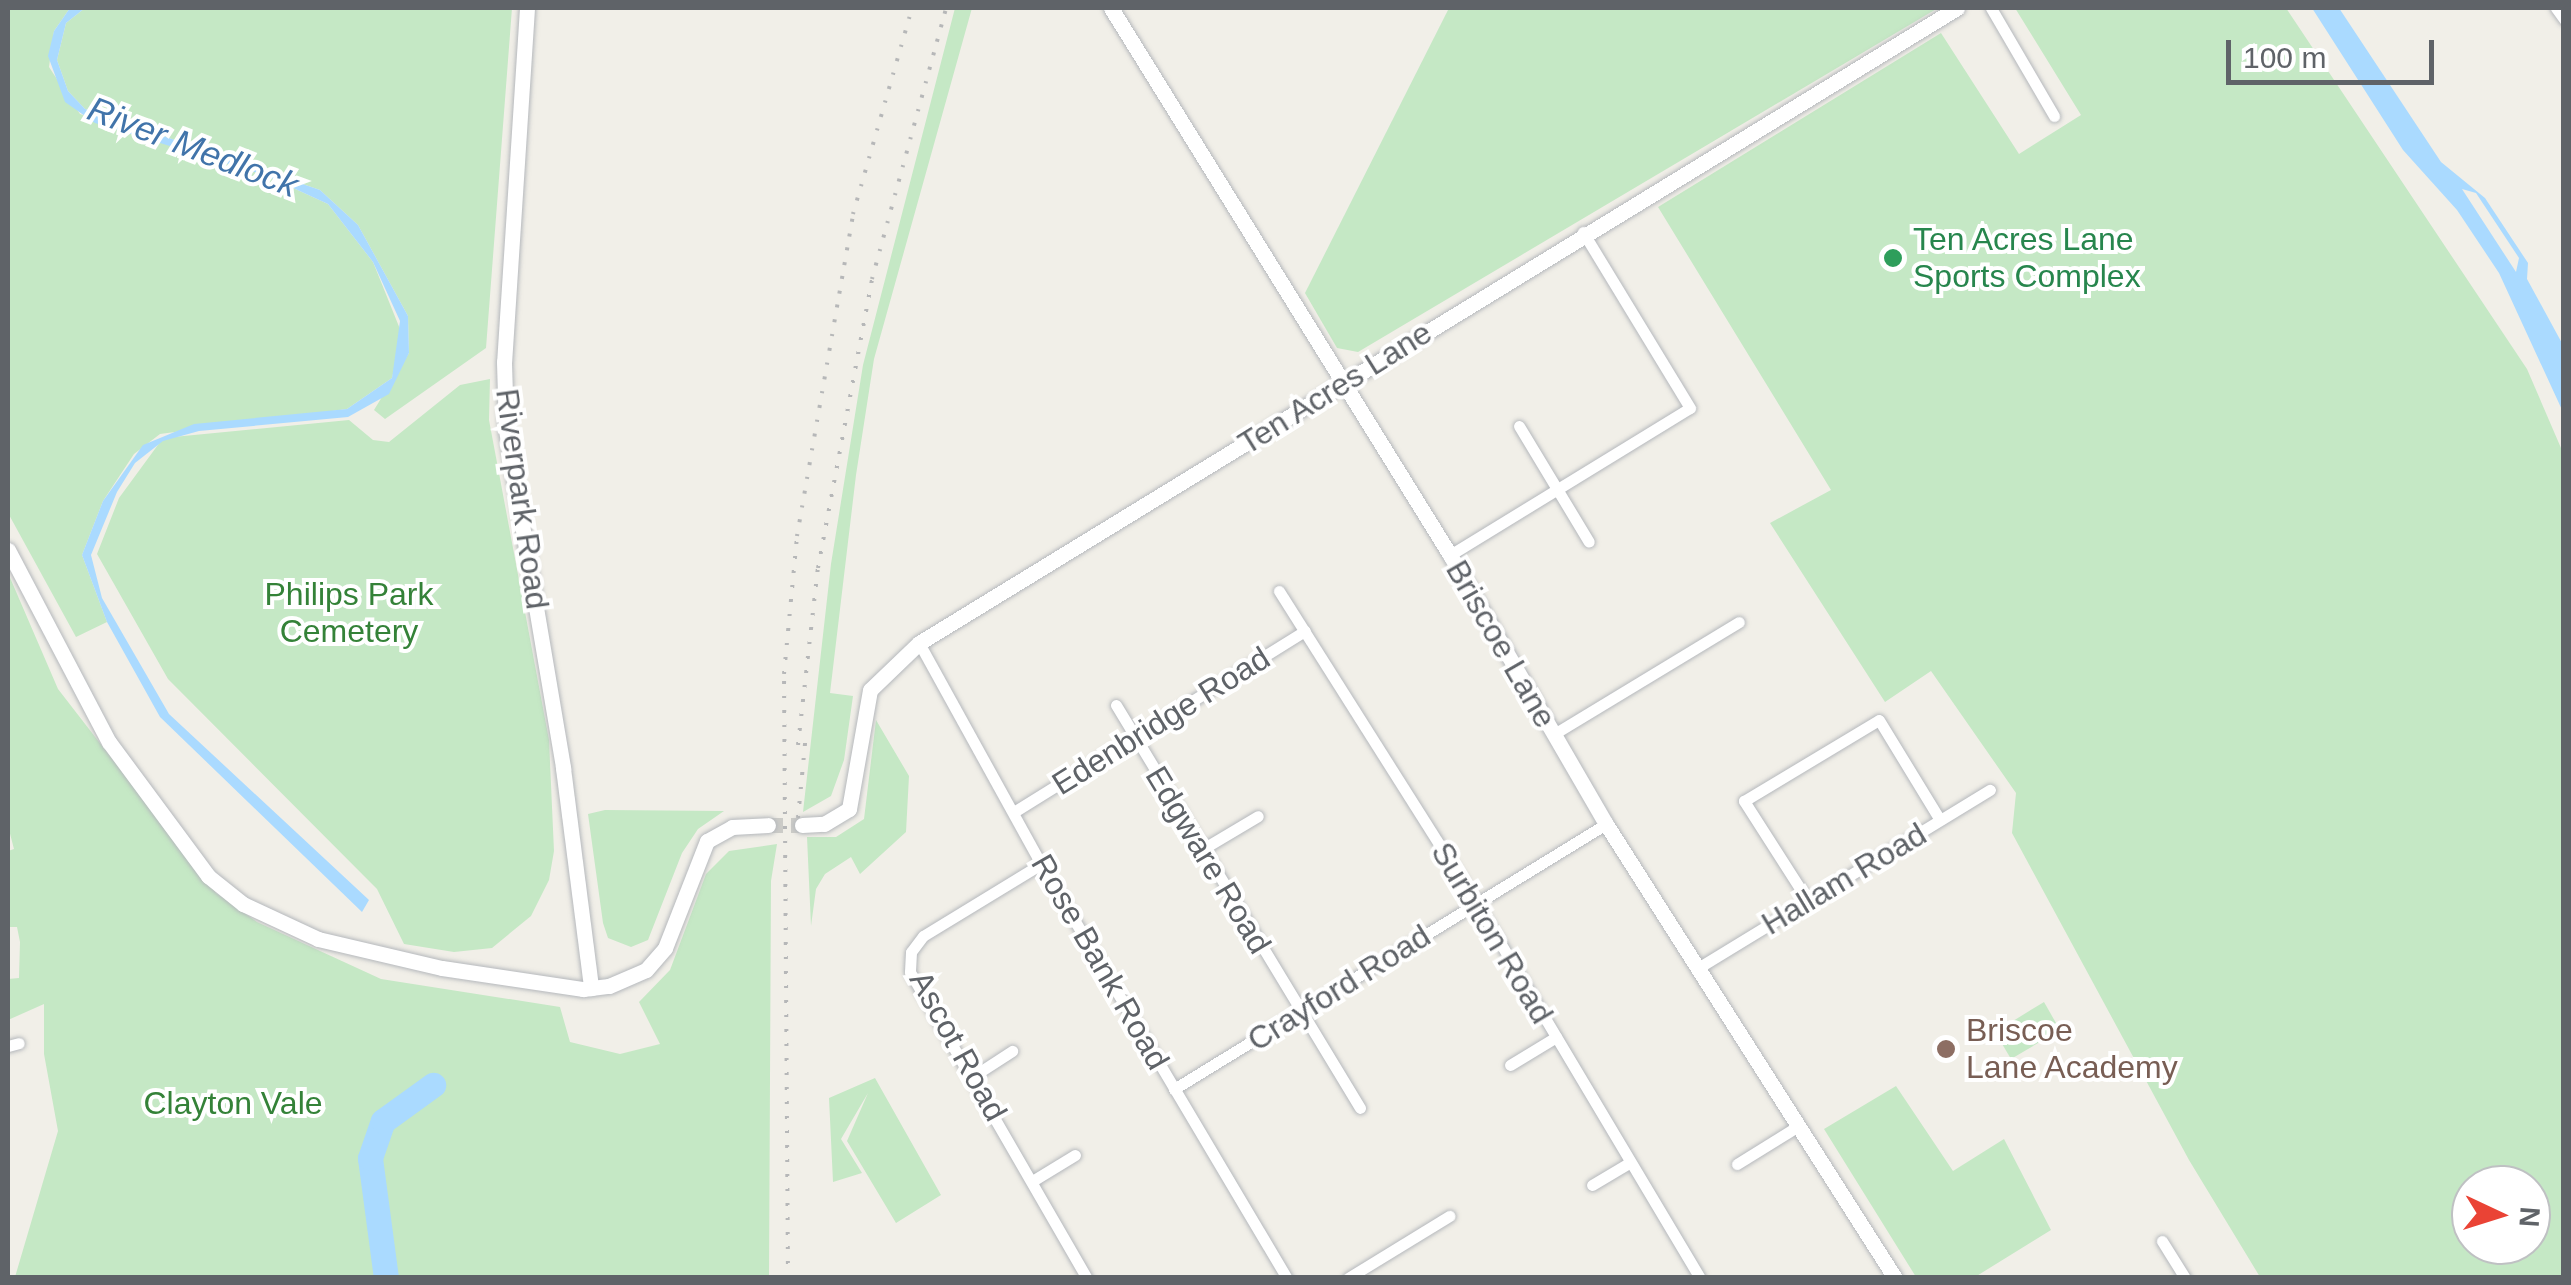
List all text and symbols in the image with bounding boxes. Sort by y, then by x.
scale bar [2231,20,2438,82]
text: 100 m [2243,41,2326,74]
water label: River Medlock [82,88,304,206]
place label: Ten Acres Lane Sports Complex [1913,221,2141,296]
marker: Ten Acres Lane Sports Complex [1882,247,1904,269]
street label: Ten Acres Lane [1231,313,1439,463]
street label: Riverpark Road [488,386,556,612]
street label: Briscoe Lane [1438,554,1564,734]
park label: Philips Park Cemetery [265,576,433,651]
street label: Edenbridge Road [1045,639,1277,803]
street label: Edgware Road [1137,759,1279,961]
street label: Hallam Road [1755,815,1933,943]
street label: Surbiton Road [1423,835,1561,1031]
street label: Rose Bank Road [1023,848,1177,1076]
street label: Crayford Road [1241,917,1437,1059]
street label: Ascot Road [901,964,1015,1128]
place label: Briscoe Lane Academy [1966,1012,2179,1087]
marker: Briscoe Lane Academy [1935,1038,1957,1060]
park label: Clayton Vale [143,1084,323,1122]
north arrow [2451,1165,2551,1265]
text: N [2513,1206,2546,1228]

